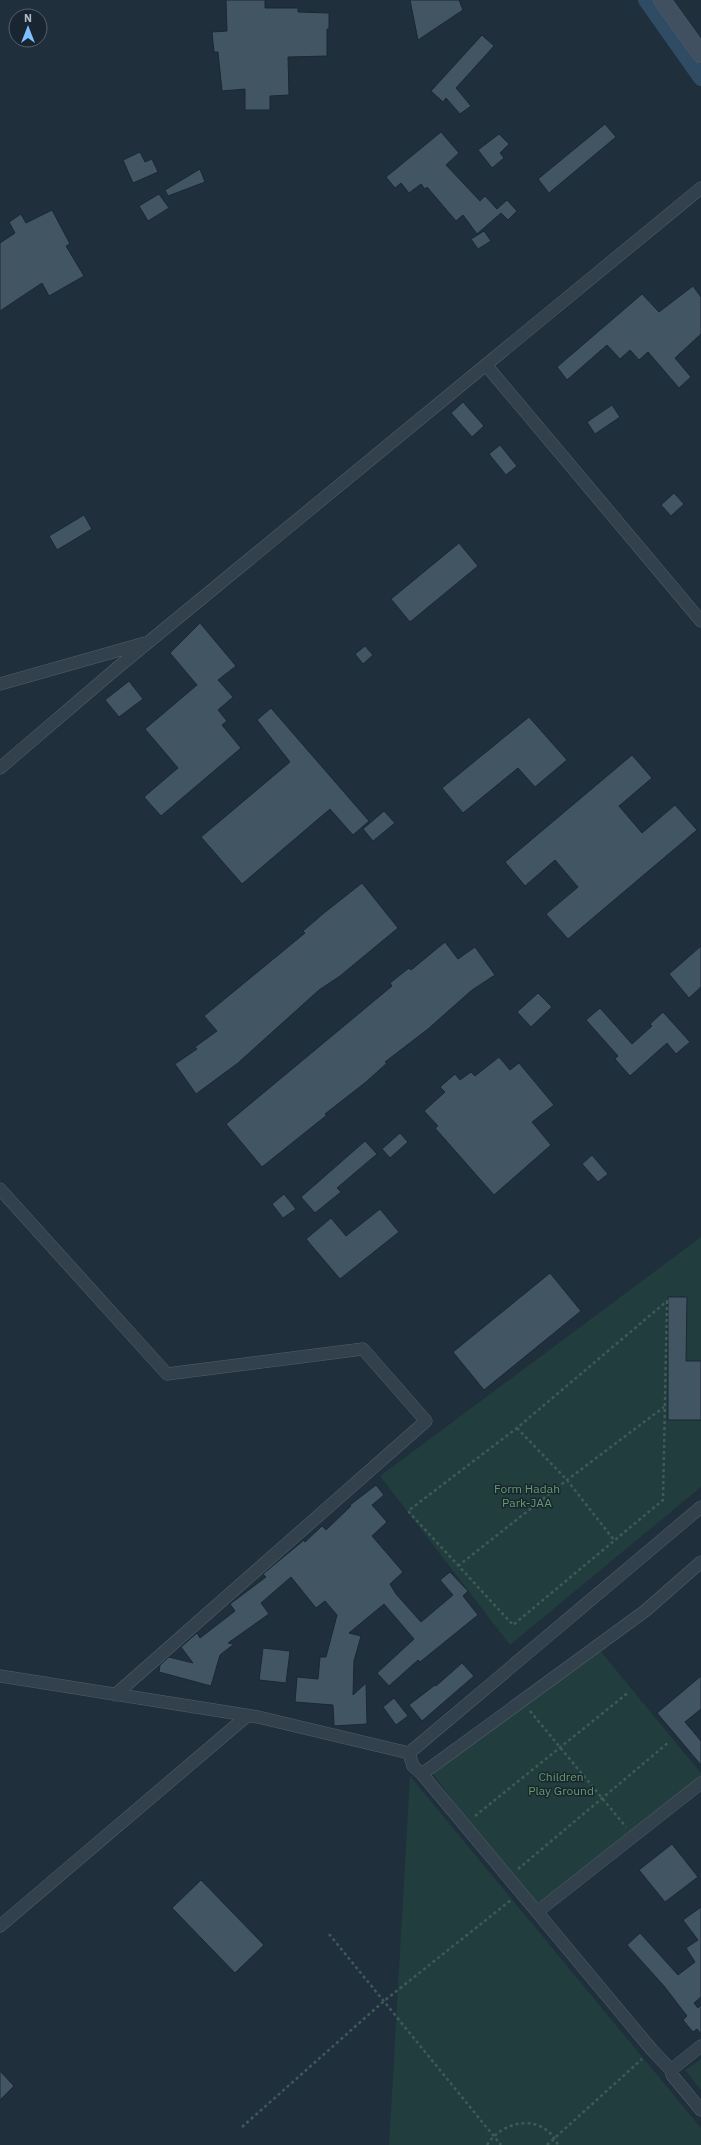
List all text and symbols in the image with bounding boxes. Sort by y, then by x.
north arrow [8,8,48,48]
text: N [24,11,32,25]
park label: Form Hadah Park-JAA [494,1481,560,1510]
park label: Children Play Ground [528,1769,594,1798]

